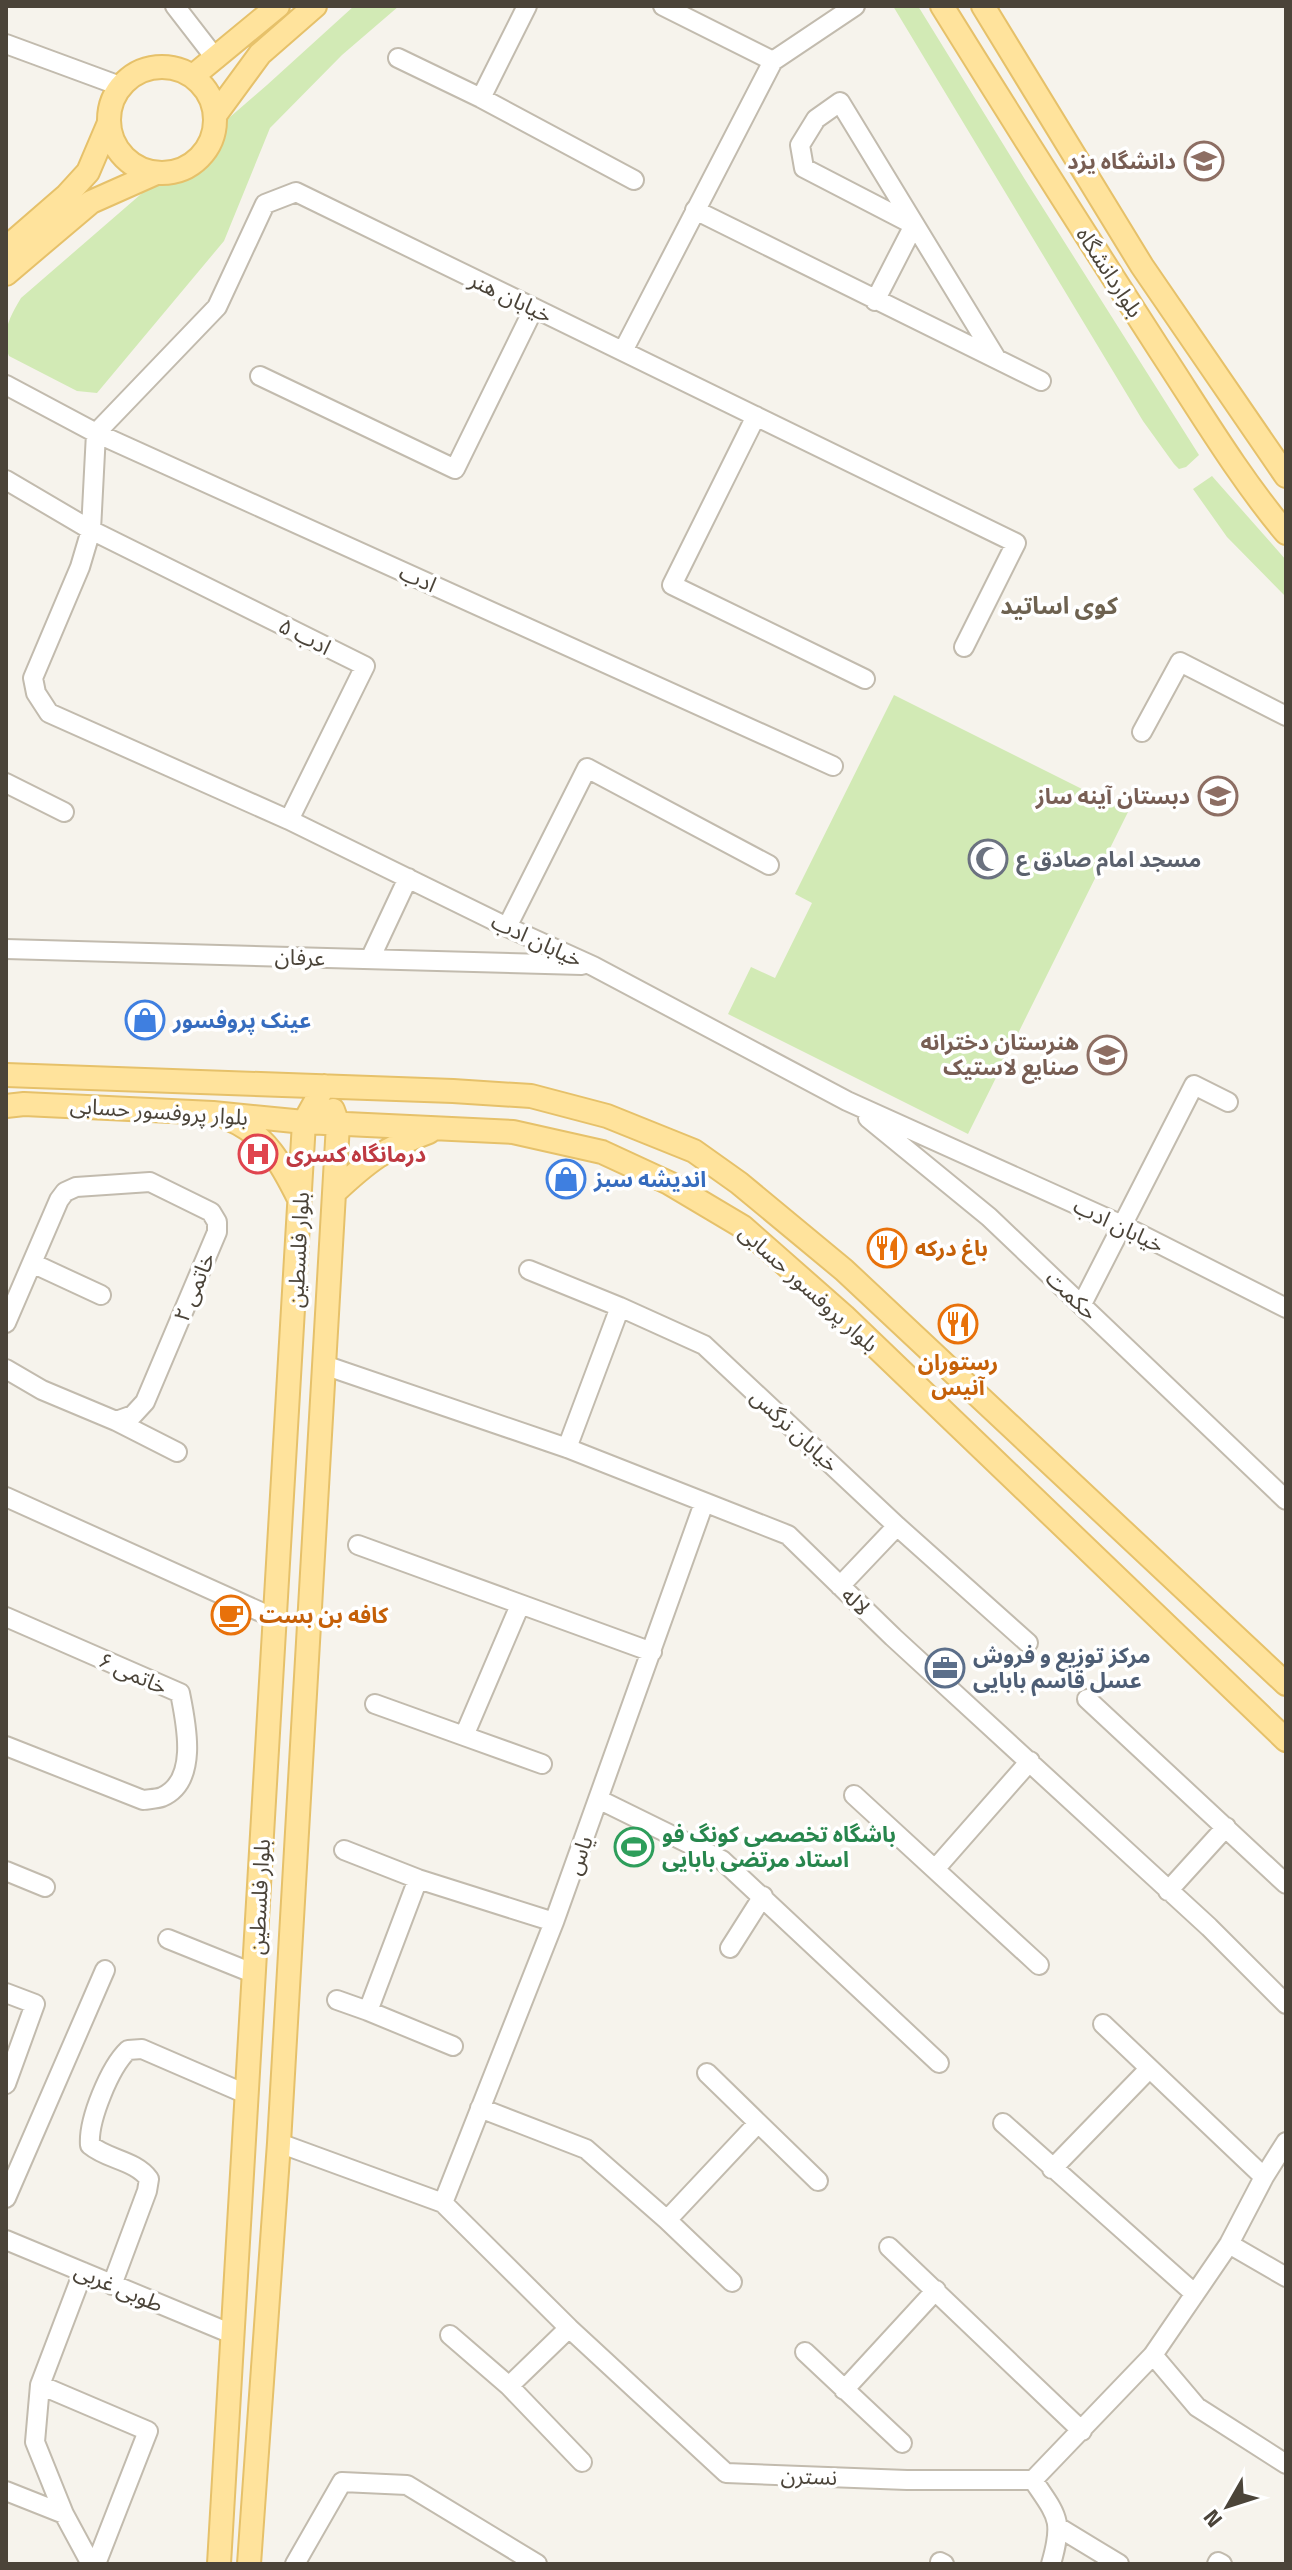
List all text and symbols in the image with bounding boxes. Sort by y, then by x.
school or university icon: دانشگاه یزد [1183,140,1225,182]
place label: دانشگاه یزد [1067,144,1176,178]
street label: بلواردانشگاه [1068,220,1152,324]
street label: خیابان هنر [463,262,558,332]
street label: ادب [394,555,442,601]
district label: کوی اساتید [1000,587,1119,623]
street label: ادب ۵ [273,608,337,664]
school or university icon: دبستان آینه ساز [1197,775,1239,817]
place label: دبستان آینه ساز [1035,779,1190,813]
mosque icon: مسجد امام صادق ع [967,838,1009,880]
place label: مسجد امام صادق ع [1016,842,1201,876]
street label: خیابان ادب [486,904,588,976]
street label: عرفان [274,939,326,975]
shop icon: عینک پروفسور [124,999,166,1041]
place label: عینک پروفسور [172,1003,311,1037]
place label: هنرستان دخترانه صنایع لاستیک [920,1025,1079,1084]
school or university icon: هنرستان دخترانه صنایع لاستیک [1086,1034,1128,1076]
street label: بلوار پروفسور حسابی [69,1088,249,1134]
hospital icon: درمانگاه کسری [237,1133,279,1175]
place label: درمانگاه کسری [286,1137,426,1171]
shop icon: اندیشه سبز [545,1158,587,1200]
place label: اندیشه سبز [593,1162,706,1196]
street label: خیابان ادب [1068,1188,1170,1262]
street label: بلوار فلسطین [278,1191,318,1309]
street label: بلوار پروفسور حسابی [731,1216,887,1360]
restaurant icon: باغ درکه [866,1227,908,1269]
place label: باغ درکه [915,1231,988,1265]
street label: خاتمی ۲ [164,1247,224,1327]
street label: حکمت [1038,1262,1106,1328]
restaurant icon: رستوران آنیس [937,1303,979,1345]
place label: رستوران آنیس [918,1345,998,1404]
street label: خیابان نرگس [743,1380,847,1480]
street label: لاله [834,1579,878,1623]
cafe icon: کافه بن بست [210,1594,252,1636]
place label: کافه بن بست [259,1598,389,1632]
place label: مرکز توزیع و فروش عسل قاسم بابایی [973,1638,1151,1697]
street label: خاتمی ۶ [93,1643,173,1703]
office icon: مرکز توزیع و فروش عسل قاسم بابایی [924,1647,966,1689]
place label: باشگاه تخصصی کونگ فو استاد مرتضی بابایی [662,1817,896,1876]
sports icon: باشگاه تخصصی کونگ فو استاد مرتضی بابایی [613,1826,655,1868]
street label: یاس [556,1831,602,1879]
street label: بلوار فلسطین [239,1838,279,1956]
street label: طوبی غربی [69,2253,169,2321]
street label: نسترن [780,2458,838,2494]
north arrow [1188,2466,1268,2546]
text: N [1194,2502,1230,2535]

